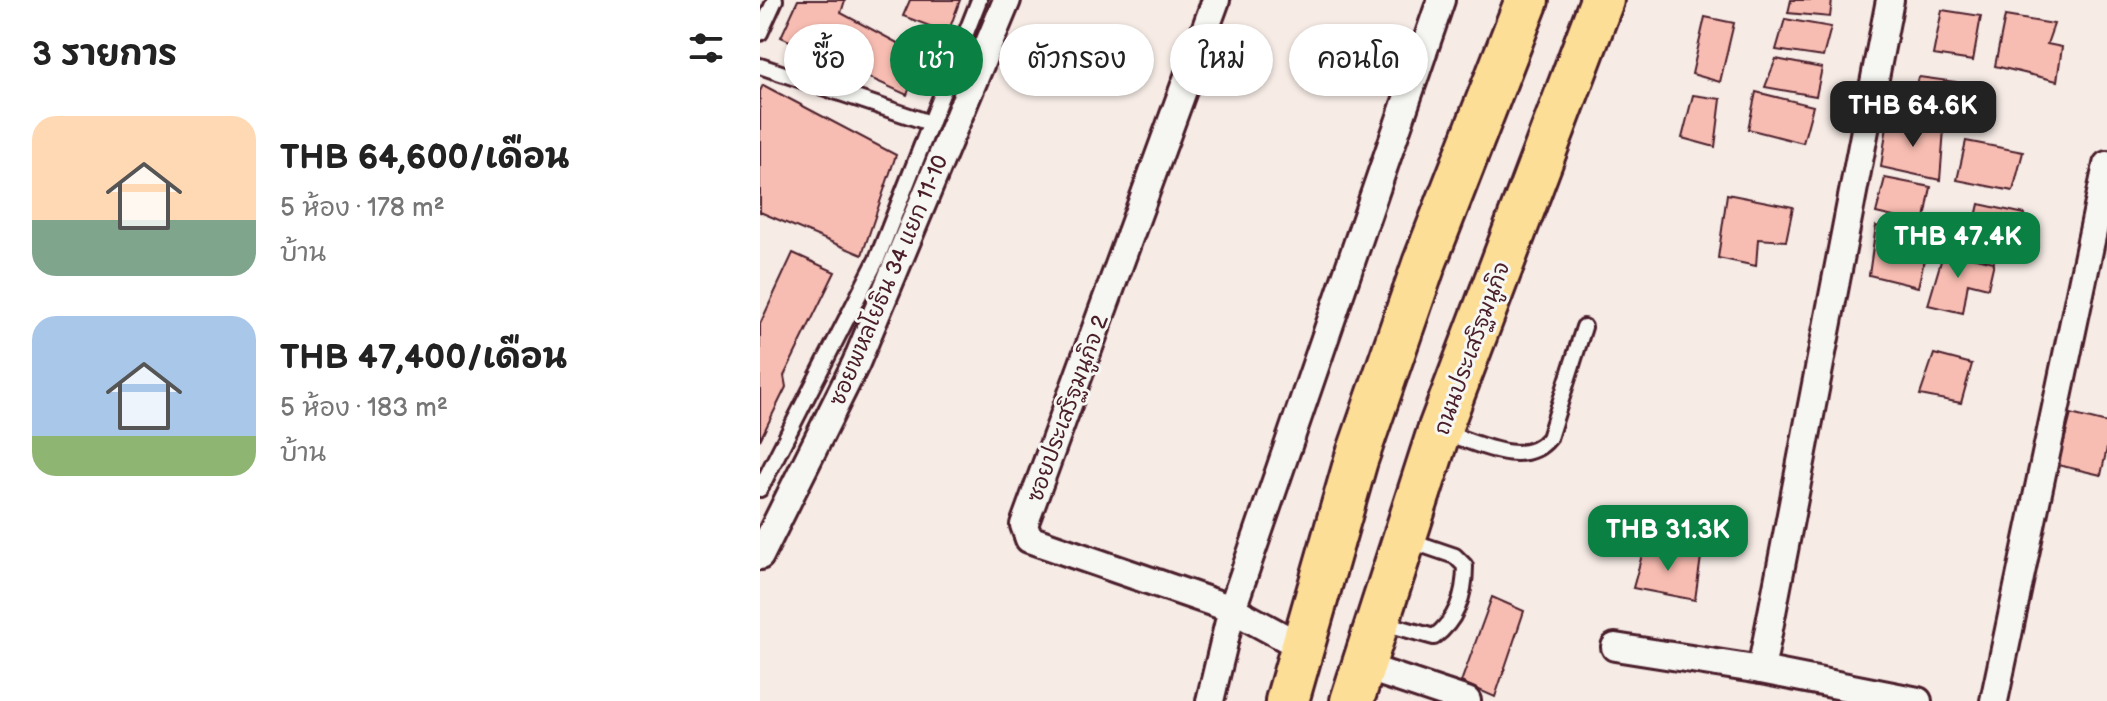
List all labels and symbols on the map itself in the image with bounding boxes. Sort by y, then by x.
pin: THB 64.6K [1821,81,2005,149]
street label: ซอยพหลโยธิน 34 แยก 11-10 [822,150,955,410]
pin: THB 47.4K [1866,212,2050,280]
street label: ถนนประเสริฐมนูกิจ [1428,258,1518,439]
street label: ซอยประเสริฐมนูกิจ 2 [1021,311,1117,507]
pin: THB 31.3K [1576,505,1760,573]

